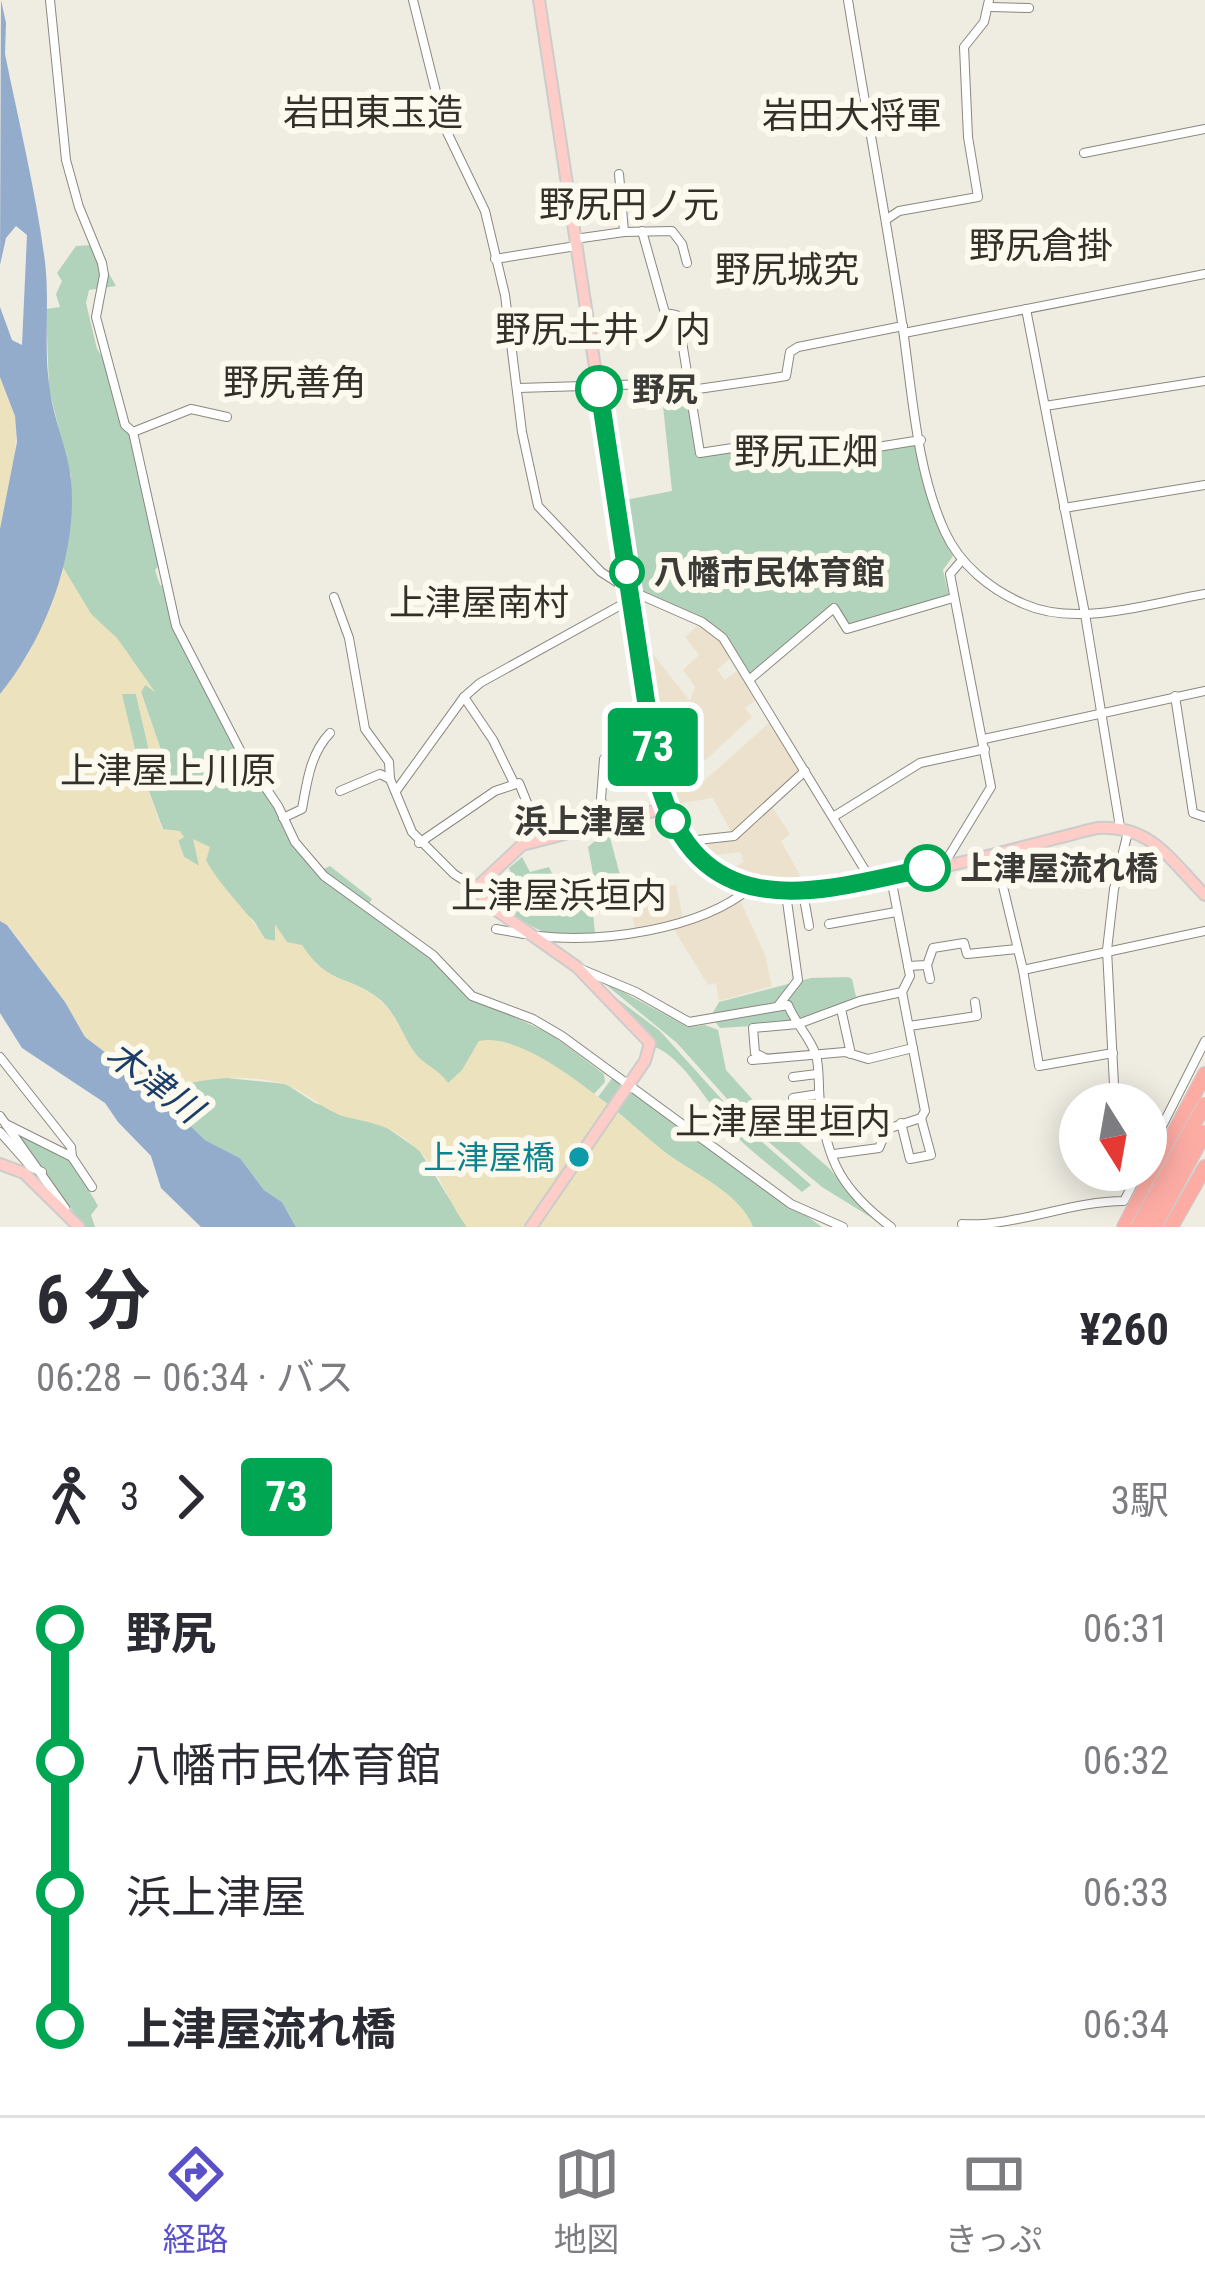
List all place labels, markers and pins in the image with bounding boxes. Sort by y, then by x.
marker: 野尻 [577,367,621,411]
place label: 野尻 [632,370,698,409]
place label: 八幡市民体育館 [654,553,885,592]
marker: 八幡市民体育館 [611,556,643,588]
place label: 浜上津屋 [514,802,646,841]
marker: 浜上津屋 [657,805,689,837]
marker: 上津屋流れ橋 [905,846,949,890]
place label: 上津屋流れ橋 [960,849,1158,888]
place label: 上津屋橋 [423,1138,555,1177]
marker: 上津屋橋 [566,1144,592,1170]

